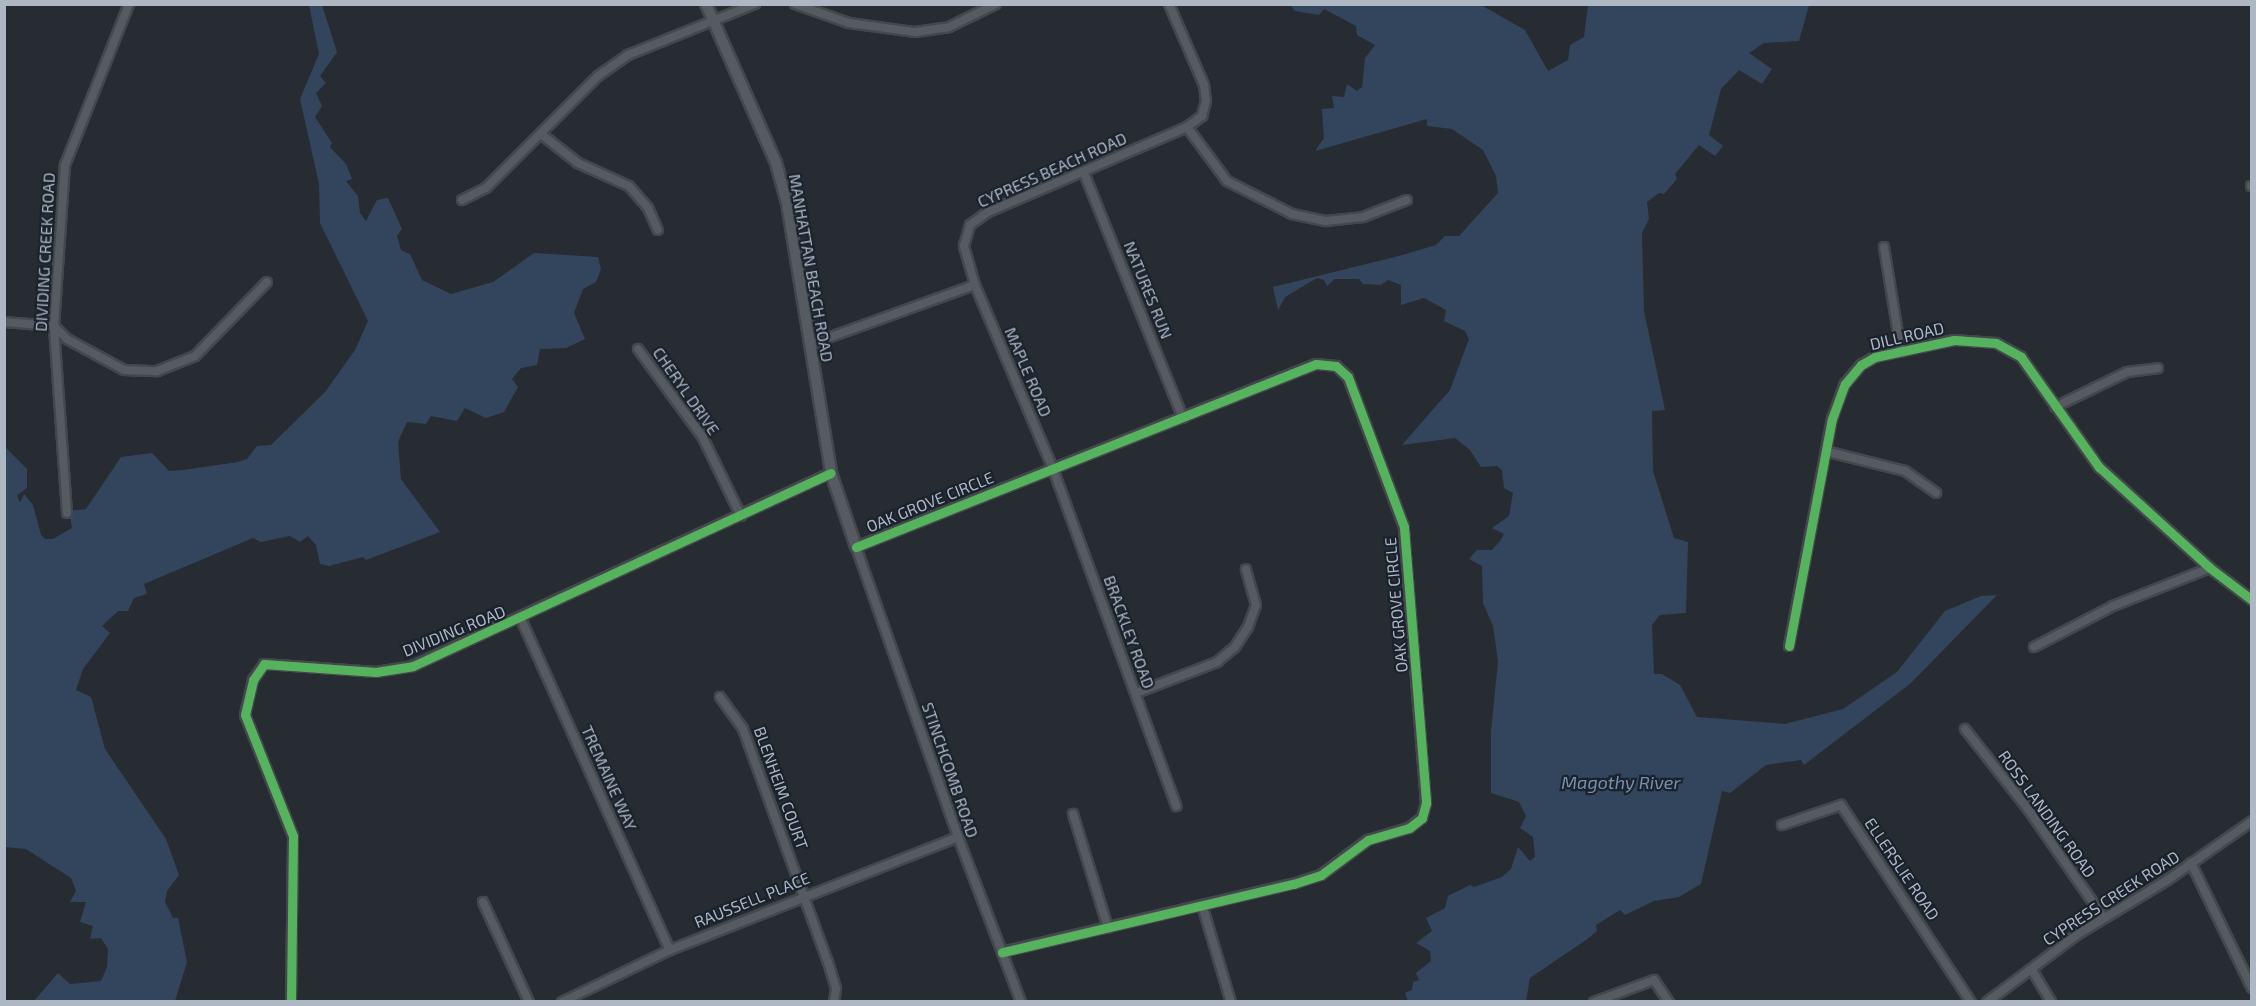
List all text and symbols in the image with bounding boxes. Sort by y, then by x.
street label: CYPRESS BEACH ROAD [974,128,1130,212]
street label: DIVIDING CREEK ROAD [31,172,59,332]
street label: MANHATTAN BEACH ROAD [785,172,837,364]
street label: NATURES RUN [1120,238,1176,342]
street label: DILL ROAD [1868,318,1946,354]
street label: MAPLE ROAD [1001,324,1055,420]
street label: CHERYL DRIVE [649,343,723,439]
street label: OAK GROVE CIRCLE [863,468,997,536]
street label: OAK GROVE CIRCLE [1381,536,1411,674]
street label: BRACKLEY ROAD [1100,573,1158,691]
street label: DIVIDING ROAD [400,602,508,660]
street label: STINCHCOMB ROAD [918,700,982,840]
street label: TREMAINE WAY [577,722,641,834]
street label: BLENHEIM COURT [750,724,812,852]
street label: ROSS LANDING ROAD [1994,747,2100,881]
water label: Magothy River [1561,771,1681,793]
street label: ELLERSLIE ROAD [1861,814,1943,924]
street label: CYPRESS CREEK ROAD [2039,847,2183,949]
street label: RAUSSELL PLACE [691,868,813,932]

